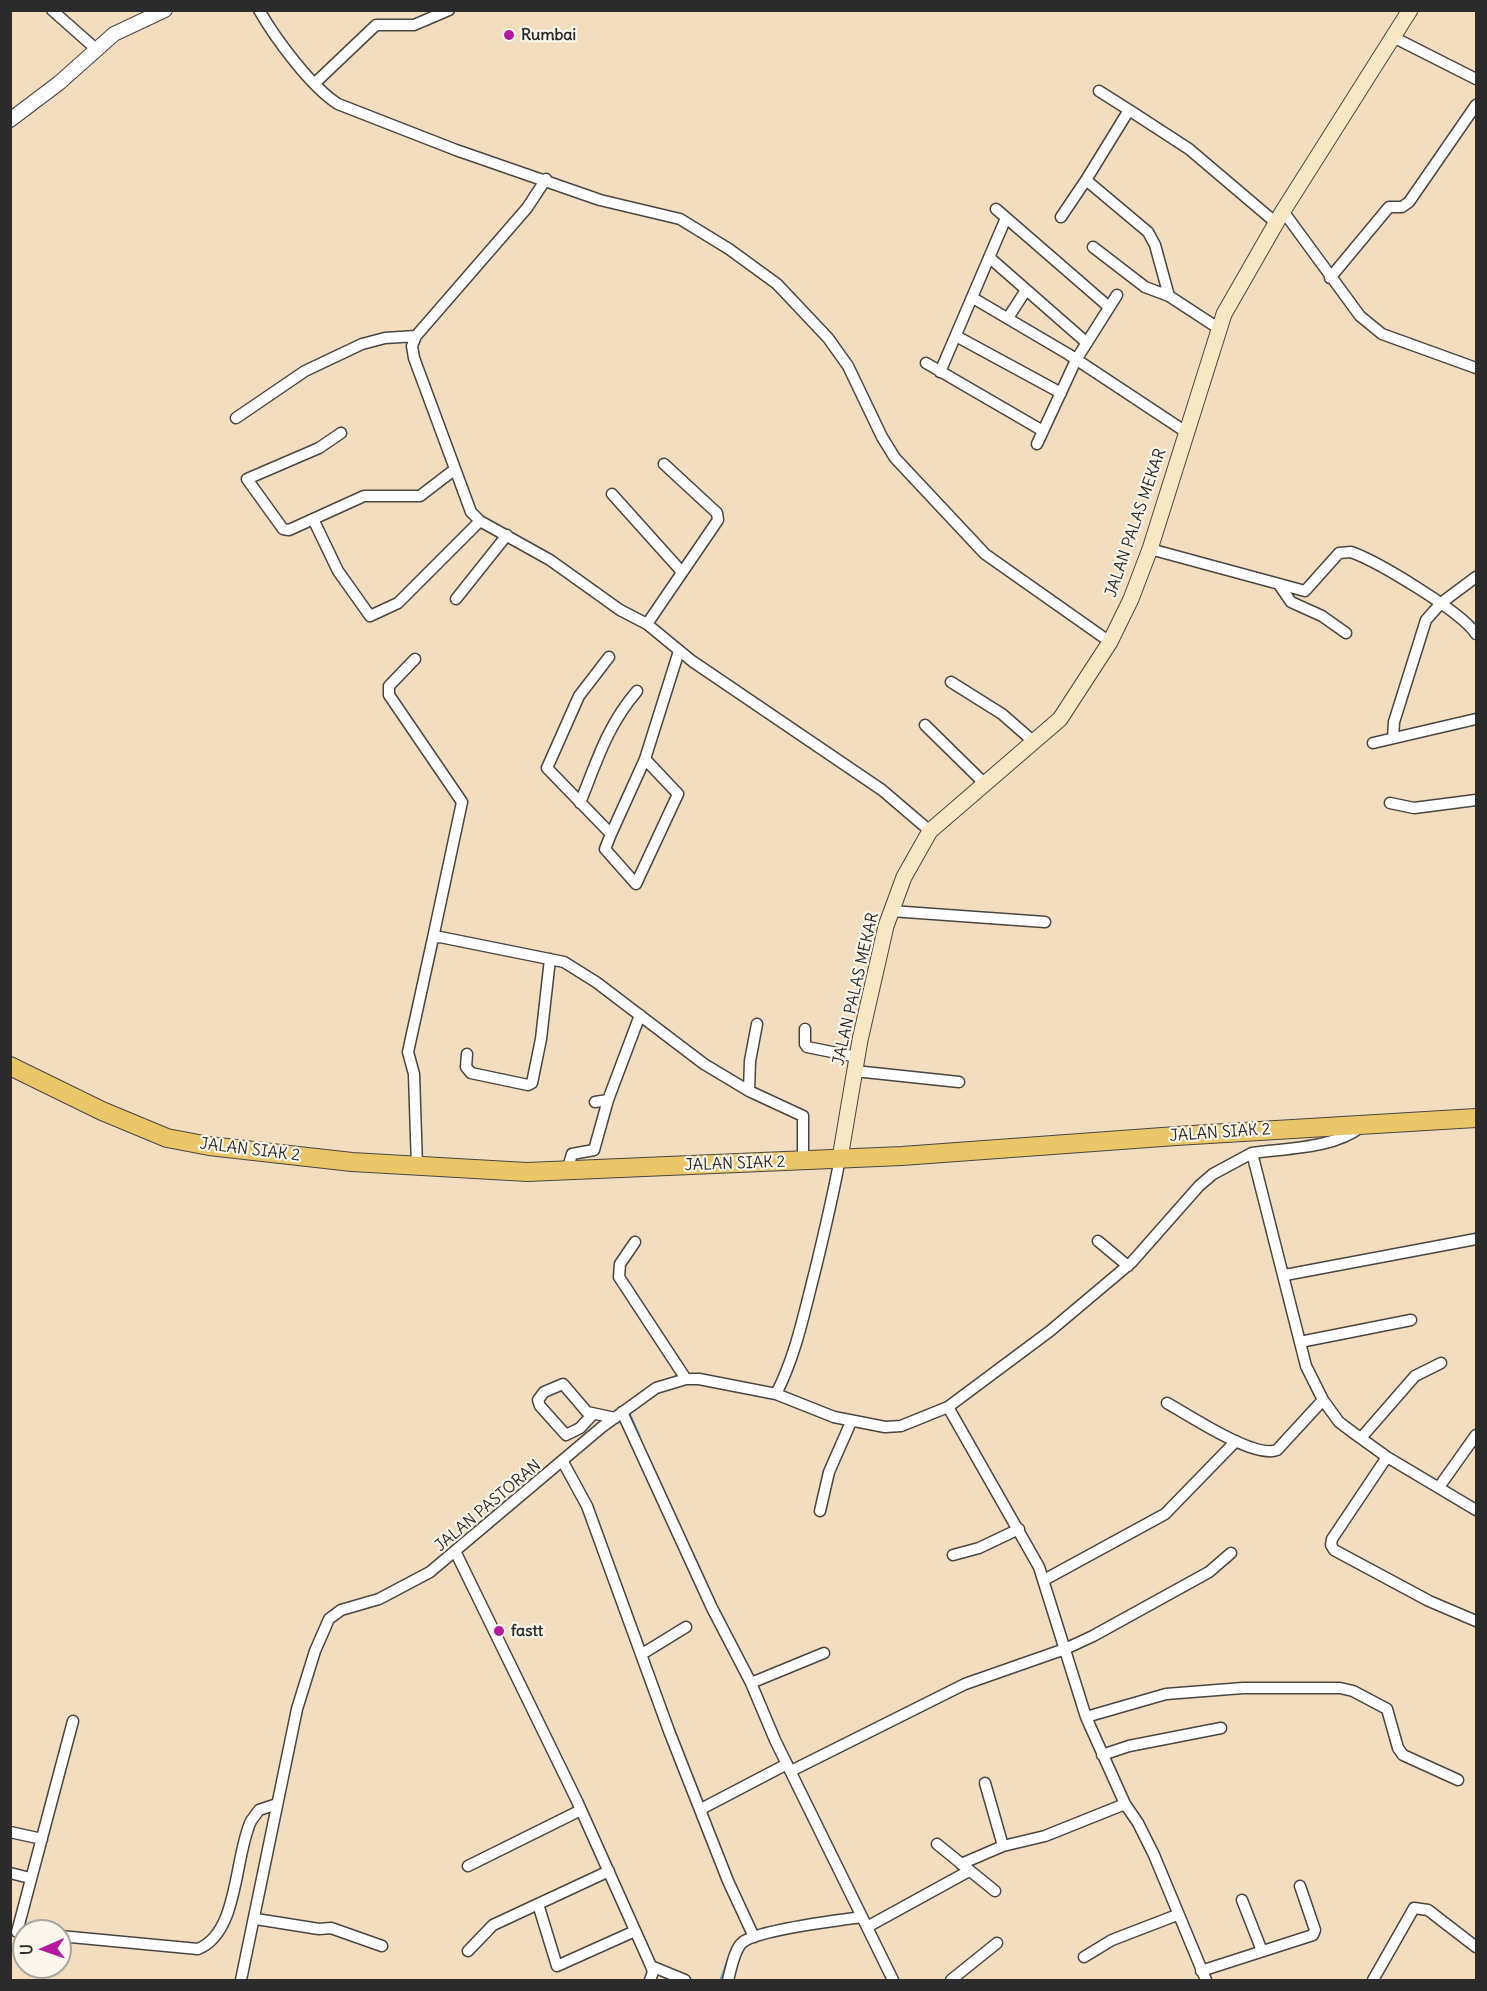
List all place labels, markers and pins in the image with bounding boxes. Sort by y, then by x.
place label: Rumbai [521,25,576,45]
marker: Rumbai [502,28,516,42]
place label: fastt [511,1621,543,1641]
marker: fastt [492,1624,506,1638]

